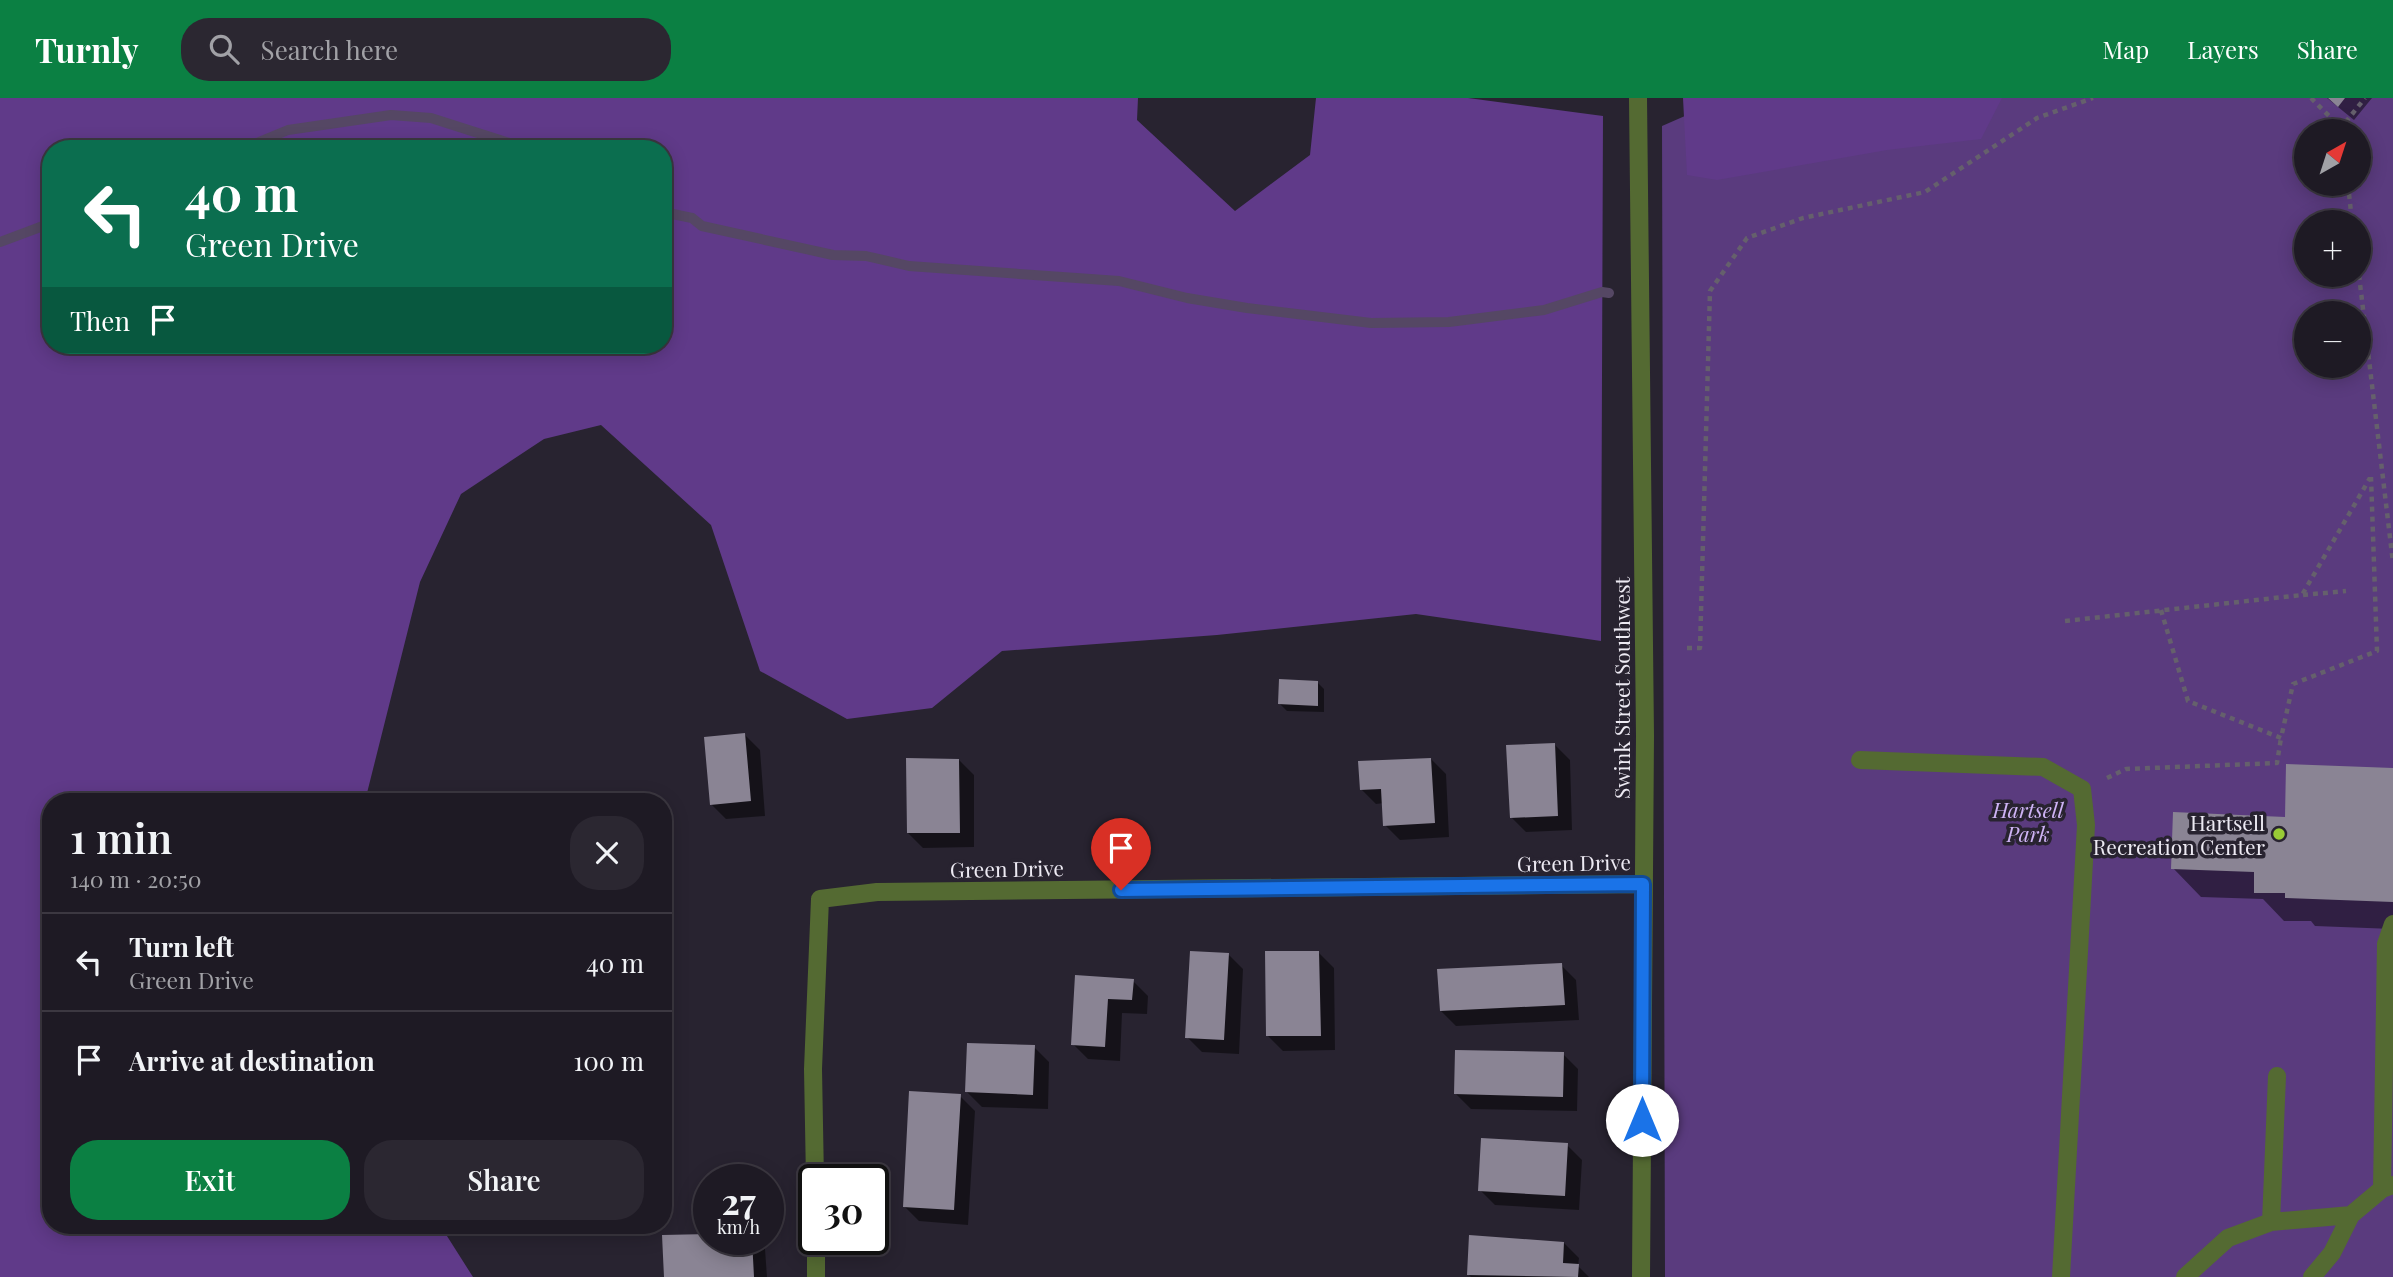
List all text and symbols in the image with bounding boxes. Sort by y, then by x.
search box [181,18,671,81]
text: Turnly [35,27,139,71]
icon: search [205,30,243,68]
text: Search here [261,32,398,67]
text: Map [2103,33,2149,65]
text: Layers [2187,33,2259,65]
text: Share [2297,33,2358,65]
north arrow [2294,119,2371,196]
map controls [2294,119,2371,378]
text: 40 m [185,159,298,224]
icon: left [70,168,161,259]
button: + [2294,210,2371,287]
text: Green Drive [185,222,359,265]
icon: arrive [144,301,182,339]
button: − [2294,301,2371,378]
text: Then [70,303,130,338]
street label: Swink Street Southwest [1607,576,1635,799]
park label: Hartsell Park [1992,795,2065,847]
place label: Hartsell Recreation Center [2093,808,2266,860]
text: 1 min [70,809,172,865]
button: close [570,816,644,890]
pin [1091,818,1151,890]
marker: Hartsell Recreation Center [2271,826,2287,842]
icon: arrive [1102,829,1140,867]
street label: Green Drive [1517,847,1631,877]
street label: Green Drive [950,853,1064,883]
text: 140 m · 20:50 [70,863,202,894]
text: Turn left [129,929,234,964]
icon: left [70,943,108,981]
text: 40 m [586,945,644,980]
text: Green Drive [129,964,254,995]
icon: arrive [70,1041,108,1079]
text: Arrive at destination [129,1043,375,1078]
text: 100 m [574,1043,644,1078]
position arrow [1605,1083,1679,1157]
button: Exit [70,1140,350,1220]
button: Share [364,1140,644,1220]
speed limit sign: 30 [798,1164,889,1255]
text: 27 [721,1177,756,1224]
text: km/h [717,1215,760,1239]

